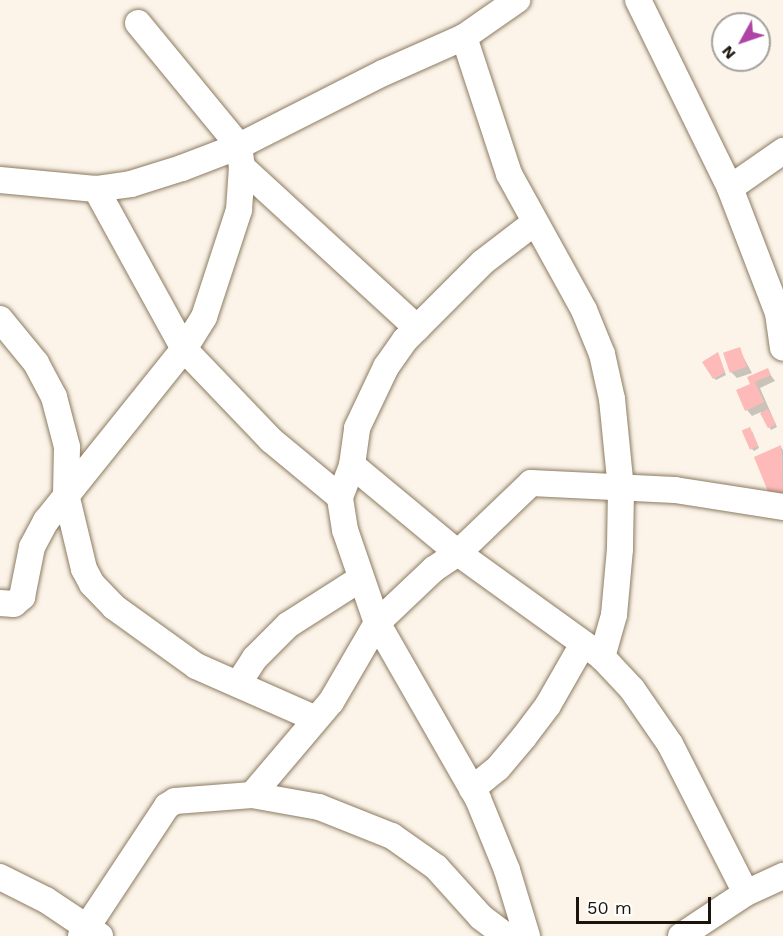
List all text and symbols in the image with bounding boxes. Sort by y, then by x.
north arrow [711,12,771,72]
text: N [717,42,739,63]
scale bar [579,885,714,923]
text: 50 m [587,897,632,918]

